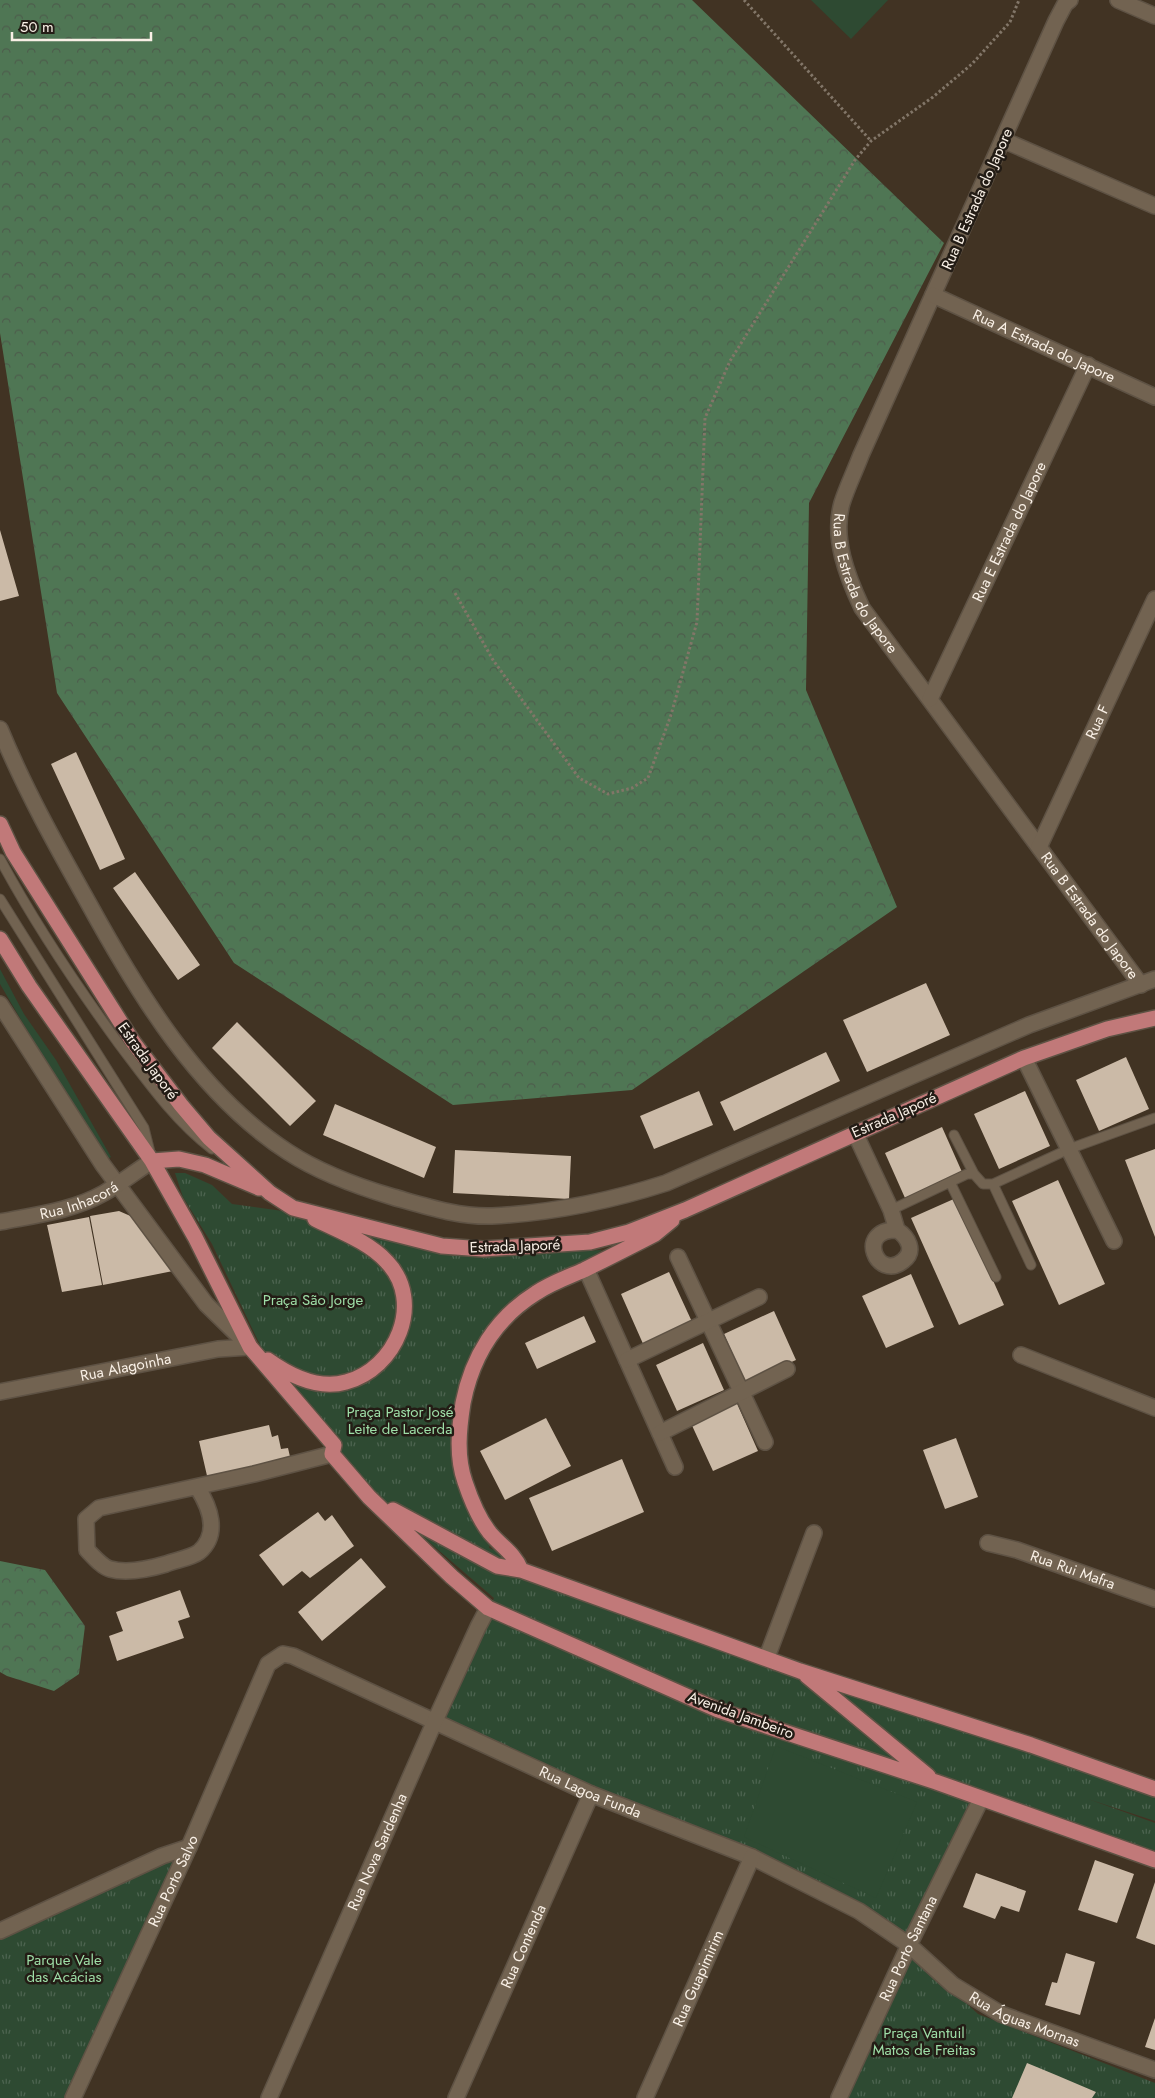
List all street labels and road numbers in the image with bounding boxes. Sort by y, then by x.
street label: Rua B Estrada do Japore [936,124,1018,273]
street label: Rua A Estrada do Japore [969,304,1119,388]
street label: Rua E Estrada do Japore [966,458,1052,606]
street label: Rua B Estrada do Japore [828,512,903,658]
street label: Rua F [1080,701,1115,743]
street label: Rua B Estrada do Japore [1035,848,1144,984]
street label: Estrada Japoré [112,1018,184,1104]
street label: Estrada Japoré [848,1086,940,1144]
street label: Rua Inhacorá [38,1176,123,1225]
street label: Estrada Japoré [469,1233,561,1259]
street label: Rua Alagoinha [78,1348,173,1387]
street label: Rua Rui Mafra [1027,1545,1118,1595]
street label: Avenida Jambeiro [685,1686,797,1744]
street label: Rua Lagoa Funda [535,1760,645,1824]
street label: Rua Nova Sardenha [342,1790,413,1914]
street label: Rua Porto Salvo [143,1832,204,1931]
street label: Rua Porto Santana [874,1892,943,2005]
street label: Rua Contenda [495,1901,552,1992]
street label: Rua Guapimirim [667,1926,729,2030]
street label: Rua Águas Mornas [965,1986,1083,2053]

